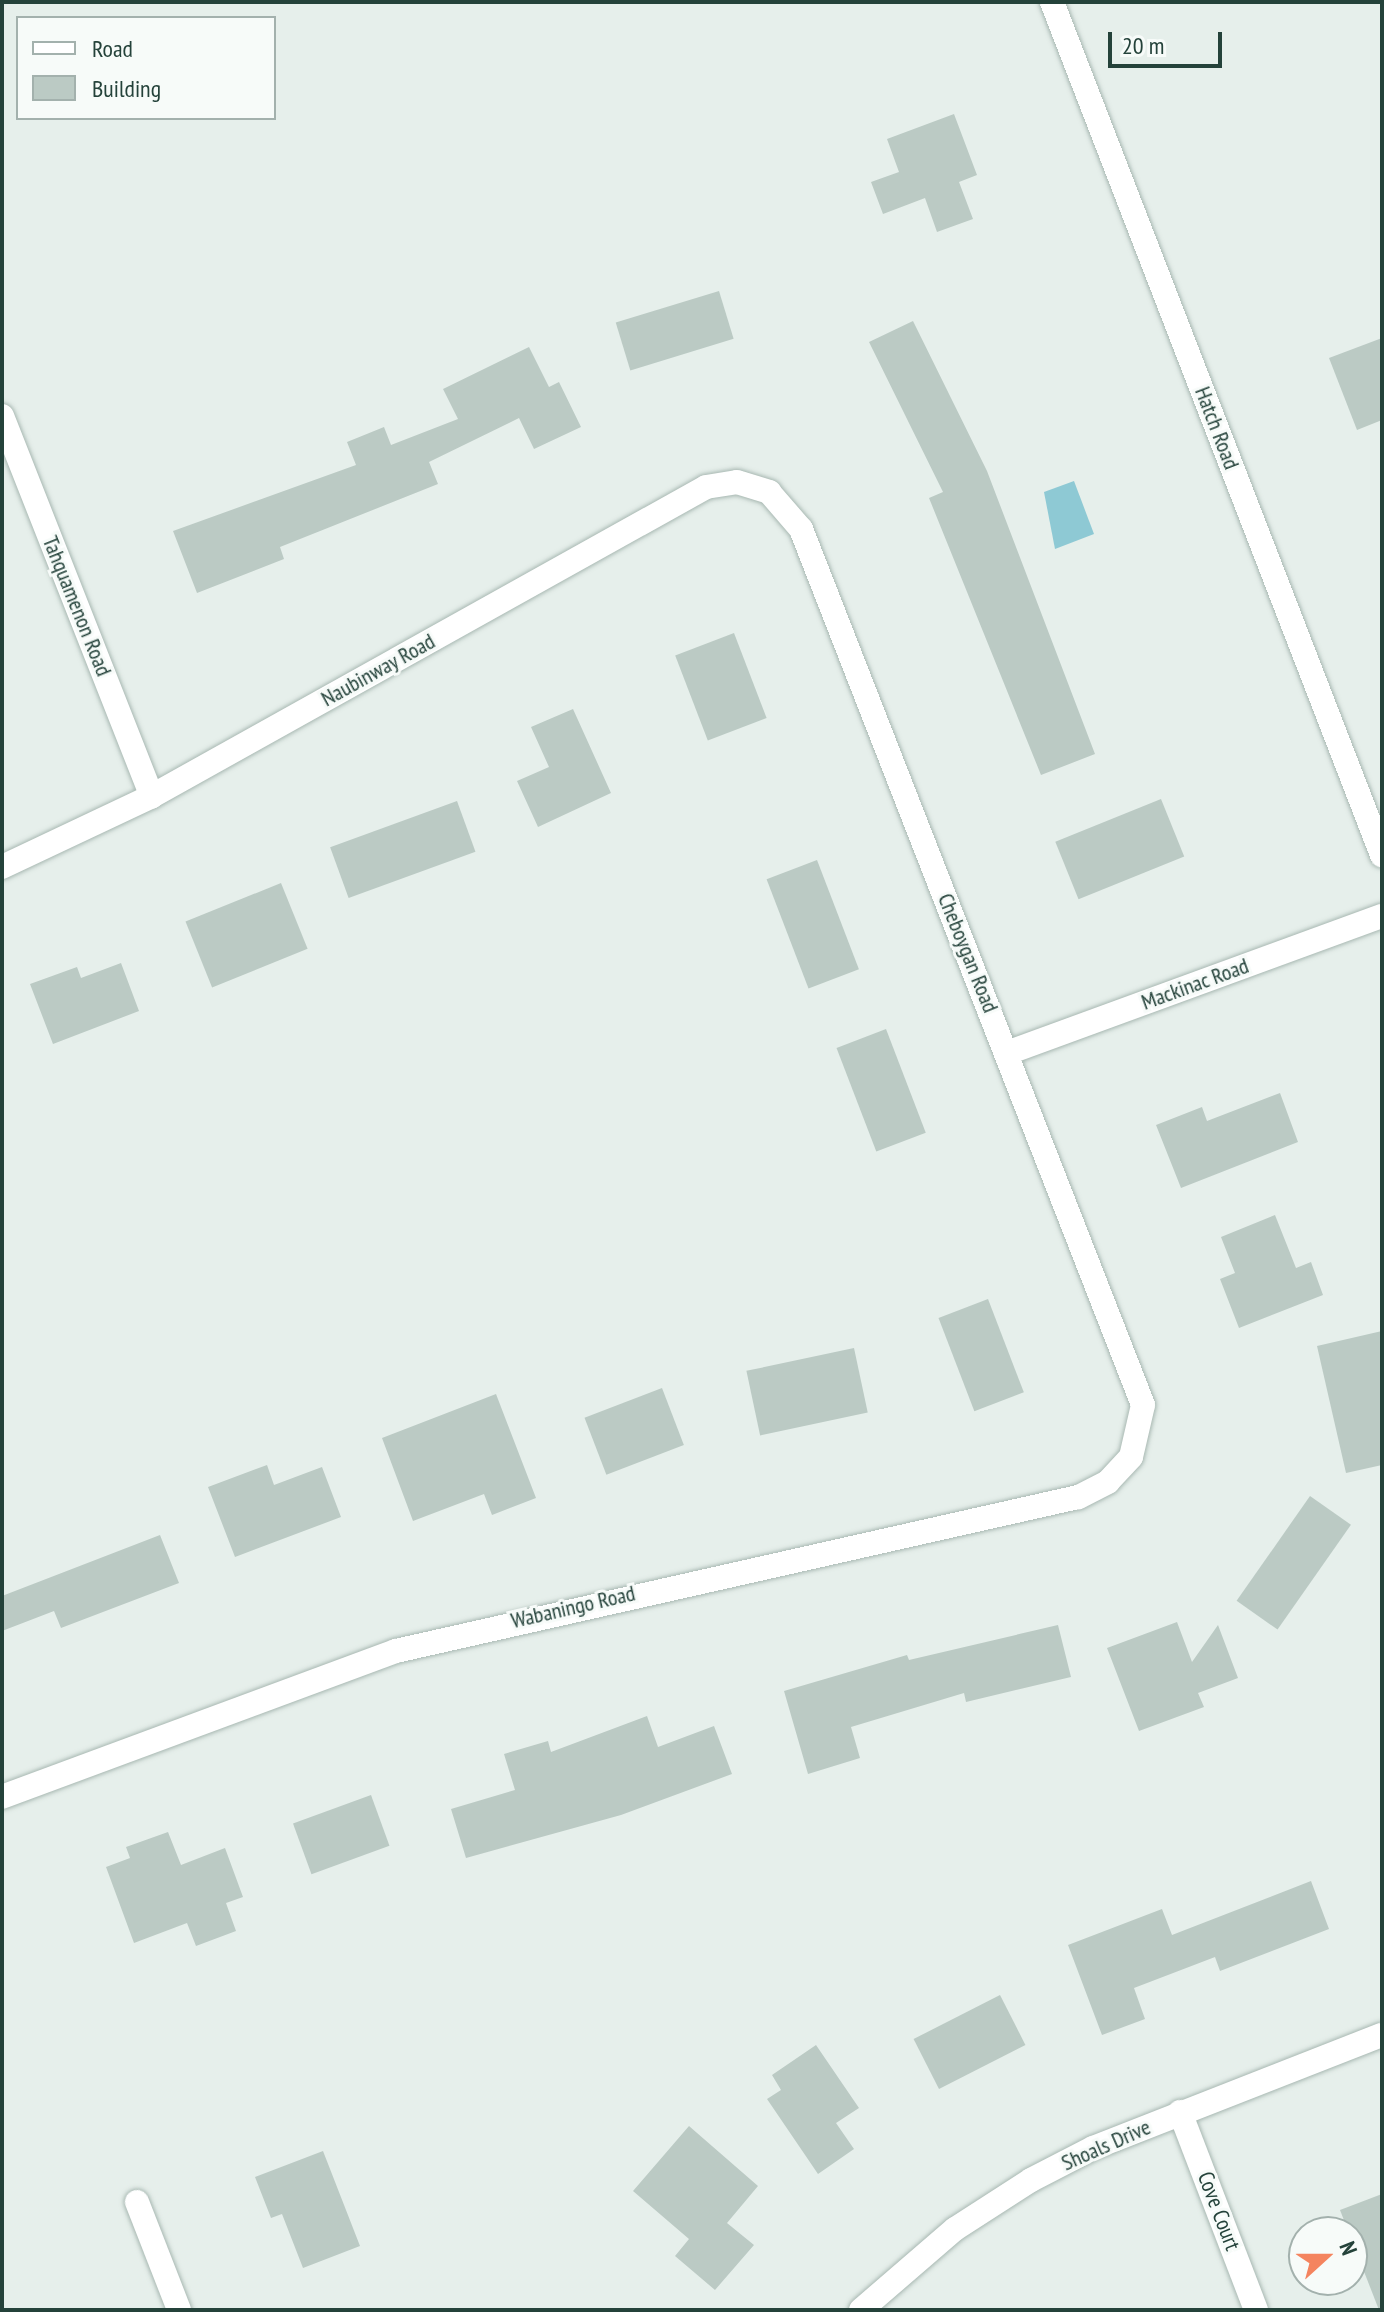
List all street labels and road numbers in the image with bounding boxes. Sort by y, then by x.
street label: Hatch Road [1189,383,1245,473]
street label: Tahquamenon Road [37,532,117,680]
street label: Naubinway Road [316,628,440,712]
street label: Cheboygan Road [932,890,1004,1016]
street label: Mackinac Road [1138,952,1252,1016]
street label: Wabaningo Road [508,1580,638,1634]
street label: Shoals Drive [1057,2114,1155,2176]
street label: Cove Court [1192,2168,1246,2254]

